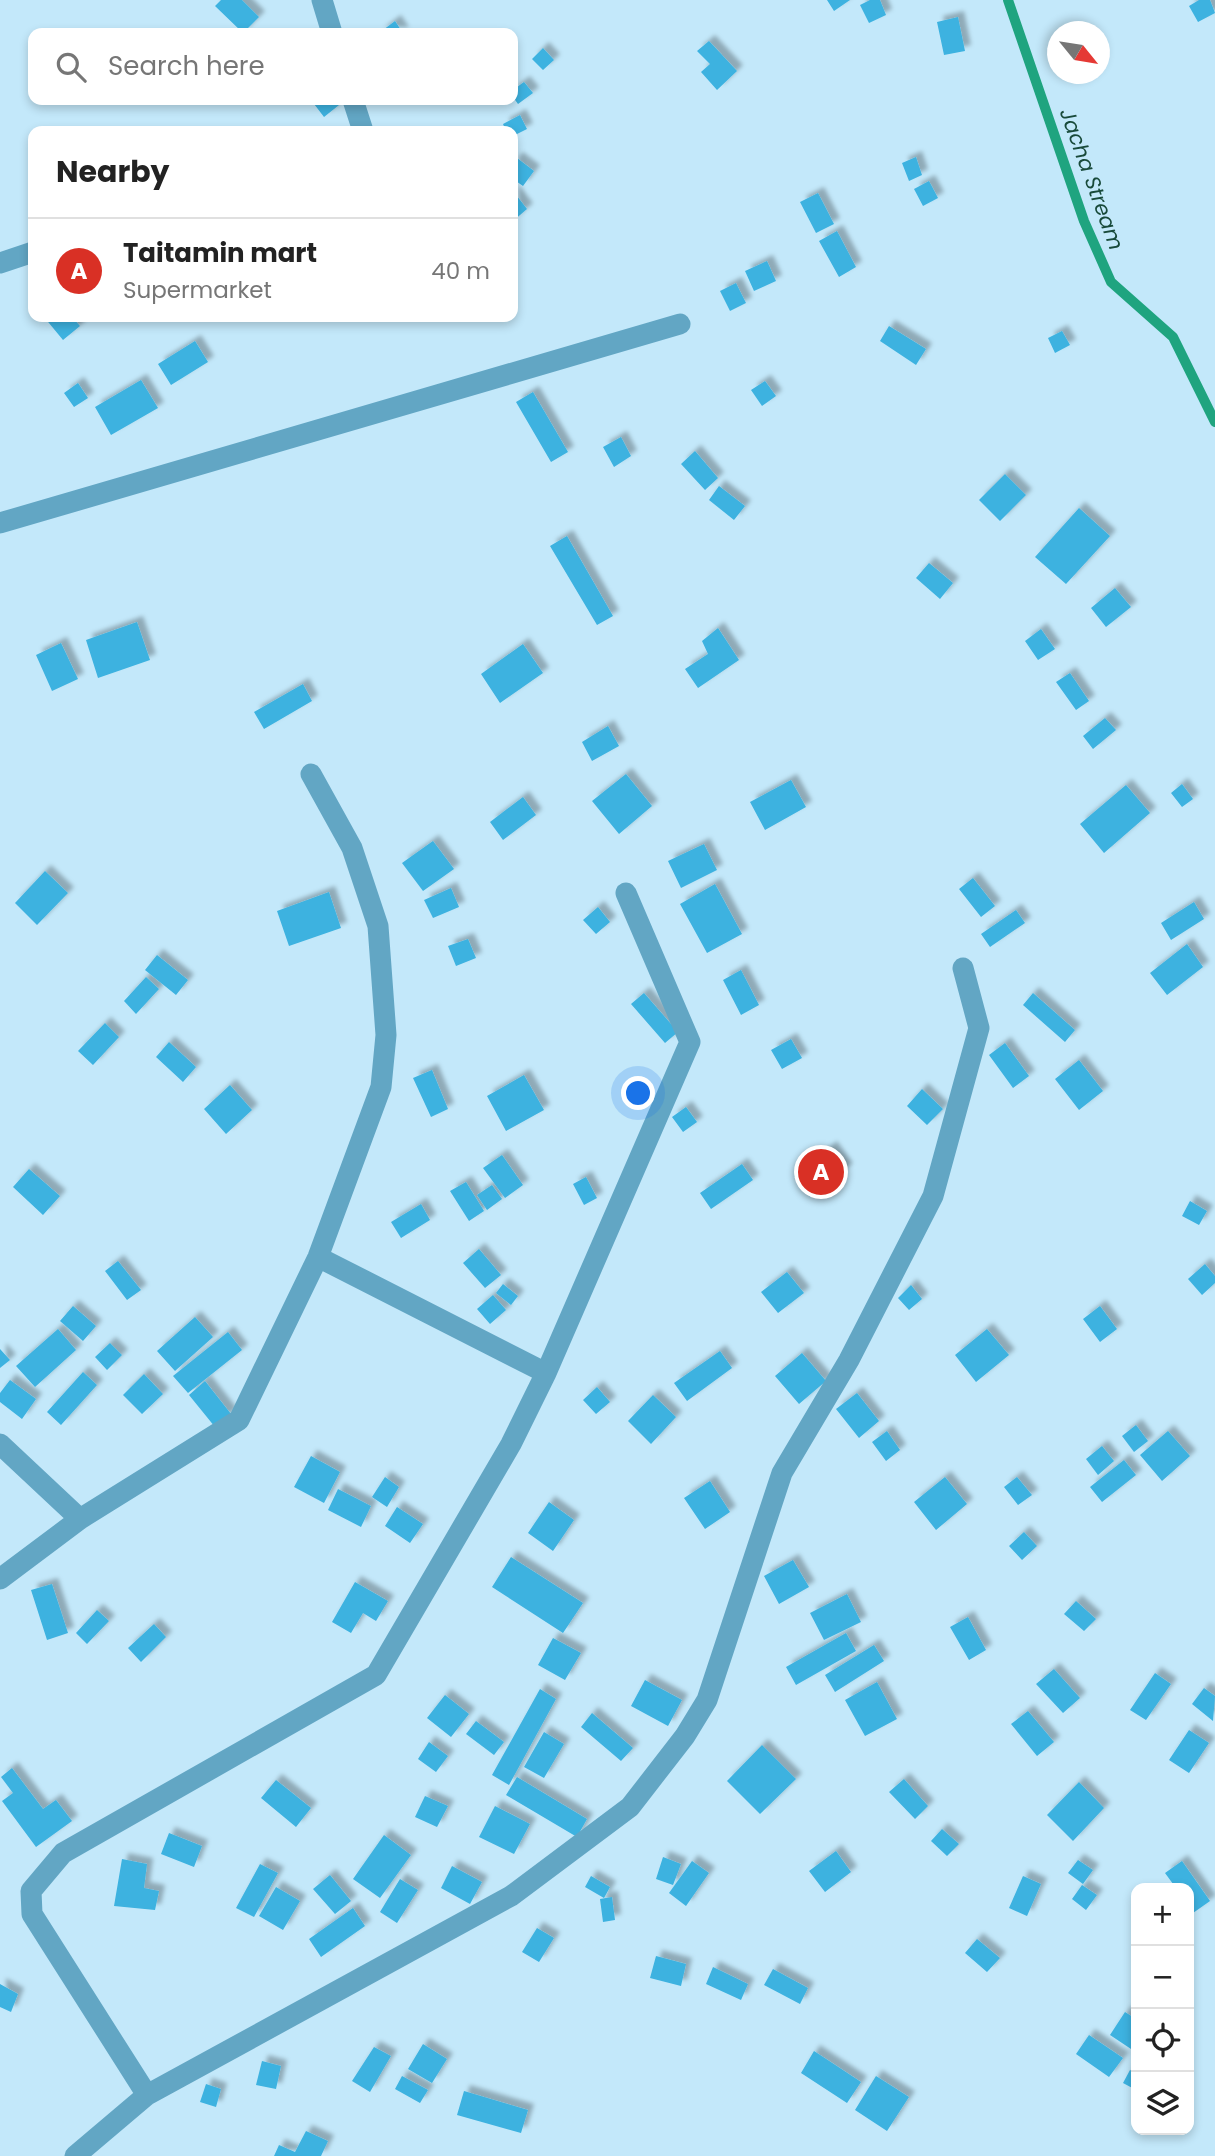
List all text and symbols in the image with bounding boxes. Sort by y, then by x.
north arrow [1047,21,1110,84]
search box [28,28,518,105]
icon: search [52,48,90,86]
text: Search here [108,48,265,84]
water label: Jacha Stream [1053,104,1131,254]
text: Nearby [56,150,170,193]
text: Taitamin mart [123,235,317,271]
text: A [71,255,87,287]
text: 40 m [431,255,490,287]
text: Supermarket [123,274,272,306]
your location [621,1076,655,1110]
pin: A [798,1146,844,1198]
map controls [1131,1883,1194,2135]
button: + [1131,1883,1194,1946]
button: − [1131,1946,1194,2009]
button: locate [1131,2009,1194,2072]
button: layers [1131,2072,1194,2135]

